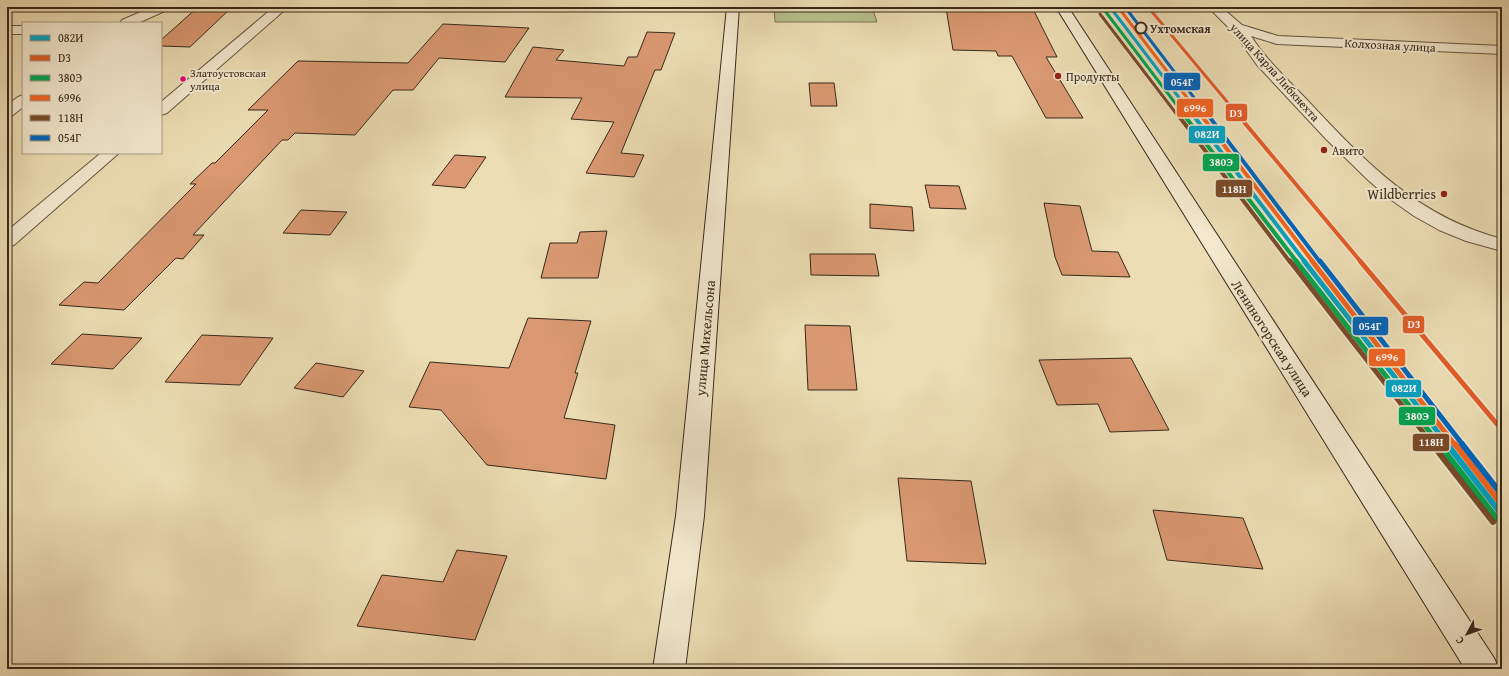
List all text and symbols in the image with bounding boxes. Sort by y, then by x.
street label: улица Карла Либкнехта [1226,18,1324,125]
place label: Ухтомская [1150,20,1211,37]
marker: Ухтомская [1134,21,1148,35]
legend [22,22,162,154]
text: 082И [58,29,83,46]
street label: Колхозная улица [1344,34,1436,56]
text: D3 [58,49,71,66]
place label: Златоустовская улица [189,65,267,94]
place label: Продукты [1066,68,1120,85]
text: 380Э [58,69,82,86]
marker: Продукты [1053,71,1063,81]
line badge: 054Г [1163,72,1201,91]
marker: Златоустовская улица [178,74,188,84]
text: 054Г [1171,74,1194,90]
text: 6996 [58,89,81,106]
line badge: 6996 [1176,98,1214,118]
text: 6996 [1184,100,1207,116]
line badge: D3 [1225,103,1248,122]
text: D3 [1230,105,1243,121]
text: 118Н [58,109,83,126]
line badge: 082И [1188,125,1226,144]
text: 082И [1195,126,1220,142]
text: 054Г [58,129,81,146]
place label: Авито [1332,142,1364,159]
marker: Авито [1319,145,1329,155]
line badge: 380Э [1202,153,1240,172]
text: 380Э [1209,154,1233,170]
line badge: 118Н [1215,179,1253,198]
text: 118Н [1222,181,1247,197]
place label: Wildberries [1367,184,1436,204]
marker: Wildberries [1439,189,1449,199]
street label: Лениногорская улица [1227,276,1318,401]
street label: улица Михельсона [690,279,720,398]
line badge: D3 [1402,315,1425,334]
line badge: 054Г [1352,316,1389,336]
text: D3 [1408,316,1421,332]
text: 054Г [1359,318,1382,334]
line badge: 6996 [1368,348,1406,367]
text: 6996 [1376,349,1399,365]
line badge: 082И [1385,379,1422,398]
text: 082И [1392,380,1417,396]
line badge: 380Э [1398,406,1436,426]
text: 380Э [1405,408,1429,424]
line badge: 118Н [1412,433,1450,452]
text: 118Н [1419,434,1444,450]
north arrow [1447,614,1487,654]
text: С [1451,633,1468,648]

